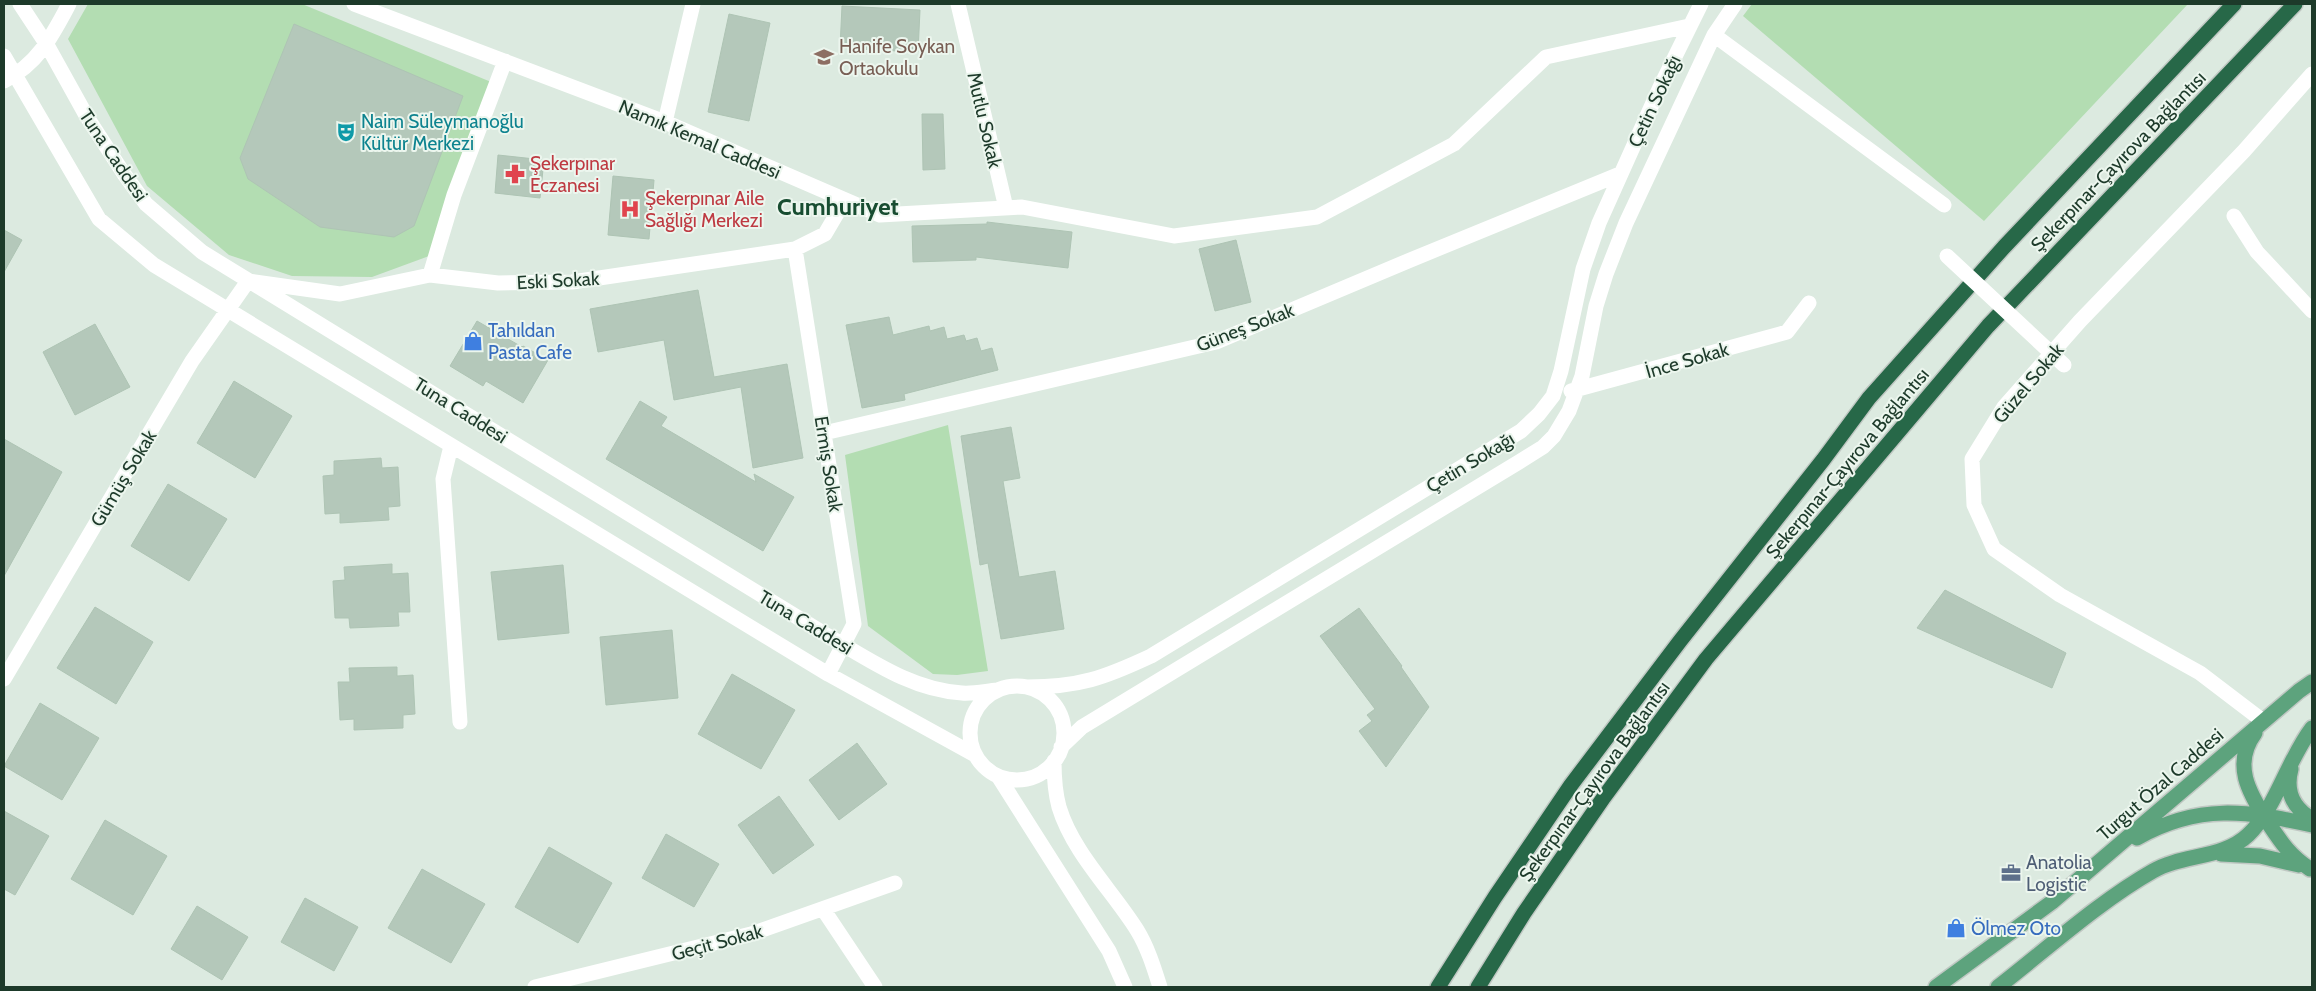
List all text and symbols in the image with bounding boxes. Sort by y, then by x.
place label: Hanife Soykan Ortaokulu [839,35,955,80]
school or university icon: Hanife Soykan Ortaokulu [813,46,835,68]
street label: Çetin Sokağı [1623,51,1686,151]
street label: Şekerpınar-Çayırova Bağlantısı [2026,66,2211,256]
street label: Mutlu Sokak [962,70,1007,171]
street label: Namık Kemal Caddesi [615,95,784,184]
street label: Tuna Caddesi [74,105,153,206]
place label: Naim Süleymanoğlu Kültür Merkezi [361,110,524,155]
theatre icon: Naim Süleymanoğlu Kültür Merkezi [335,121,357,143]
place label: Şekerpınar Eczanesi [530,152,615,197]
pharmacy icon: Şekerpınar Eczanesi [504,163,526,185]
place label: Şekerpınar Aile Sağlığı Merkezi [645,187,764,232]
district label: Cumhuriyet [777,192,899,221]
hospital icon: Şekerpınar Aile Sağlığı Merkezi [619,198,641,220]
street label: Eski Sokak [516,267,600,294]
street label: Güneş Sokak [1193,298,1298,357]
place label: Tahıldan Pasta Cafe [488,319,572,364]
shop icon: Tahıldan Pasta Cafe [462,330,484,352]
street label: İnce Sokak [1643,338,1732,383]
street label: Güzel Sokak [1988,338,2069,428]
street label: Şekerpınar-Çayırova Bağlantısı [1761,363,1934,563]
street label: Tuna Caddesi [410,373,512,448]
street label: Ermiş Sokak [810,414,848,514]
street label: Gümüş Sokak [86,425,162,531]
street label: Çetin Sokağı [1422,427,1519,498]
street label: Tuna Caddesi [754,585,857,660]
street label: Şekerpınar-Çayırova Bağlantısı [1514,677,1675,886]
street label: Turgut Özal Caddesi [2093,723,2228,845]
place label: Anatolia Logistic [2026,851,2092,896]
office icon: Anatolia Logistic [2000,862,2022,884]
shop icon: Ölmez Oto [1945,917,1967,939]
place label: Ölmez Oto [1971,917,2061,940]
street label: Geçit Sokak [669,919,766,966]

